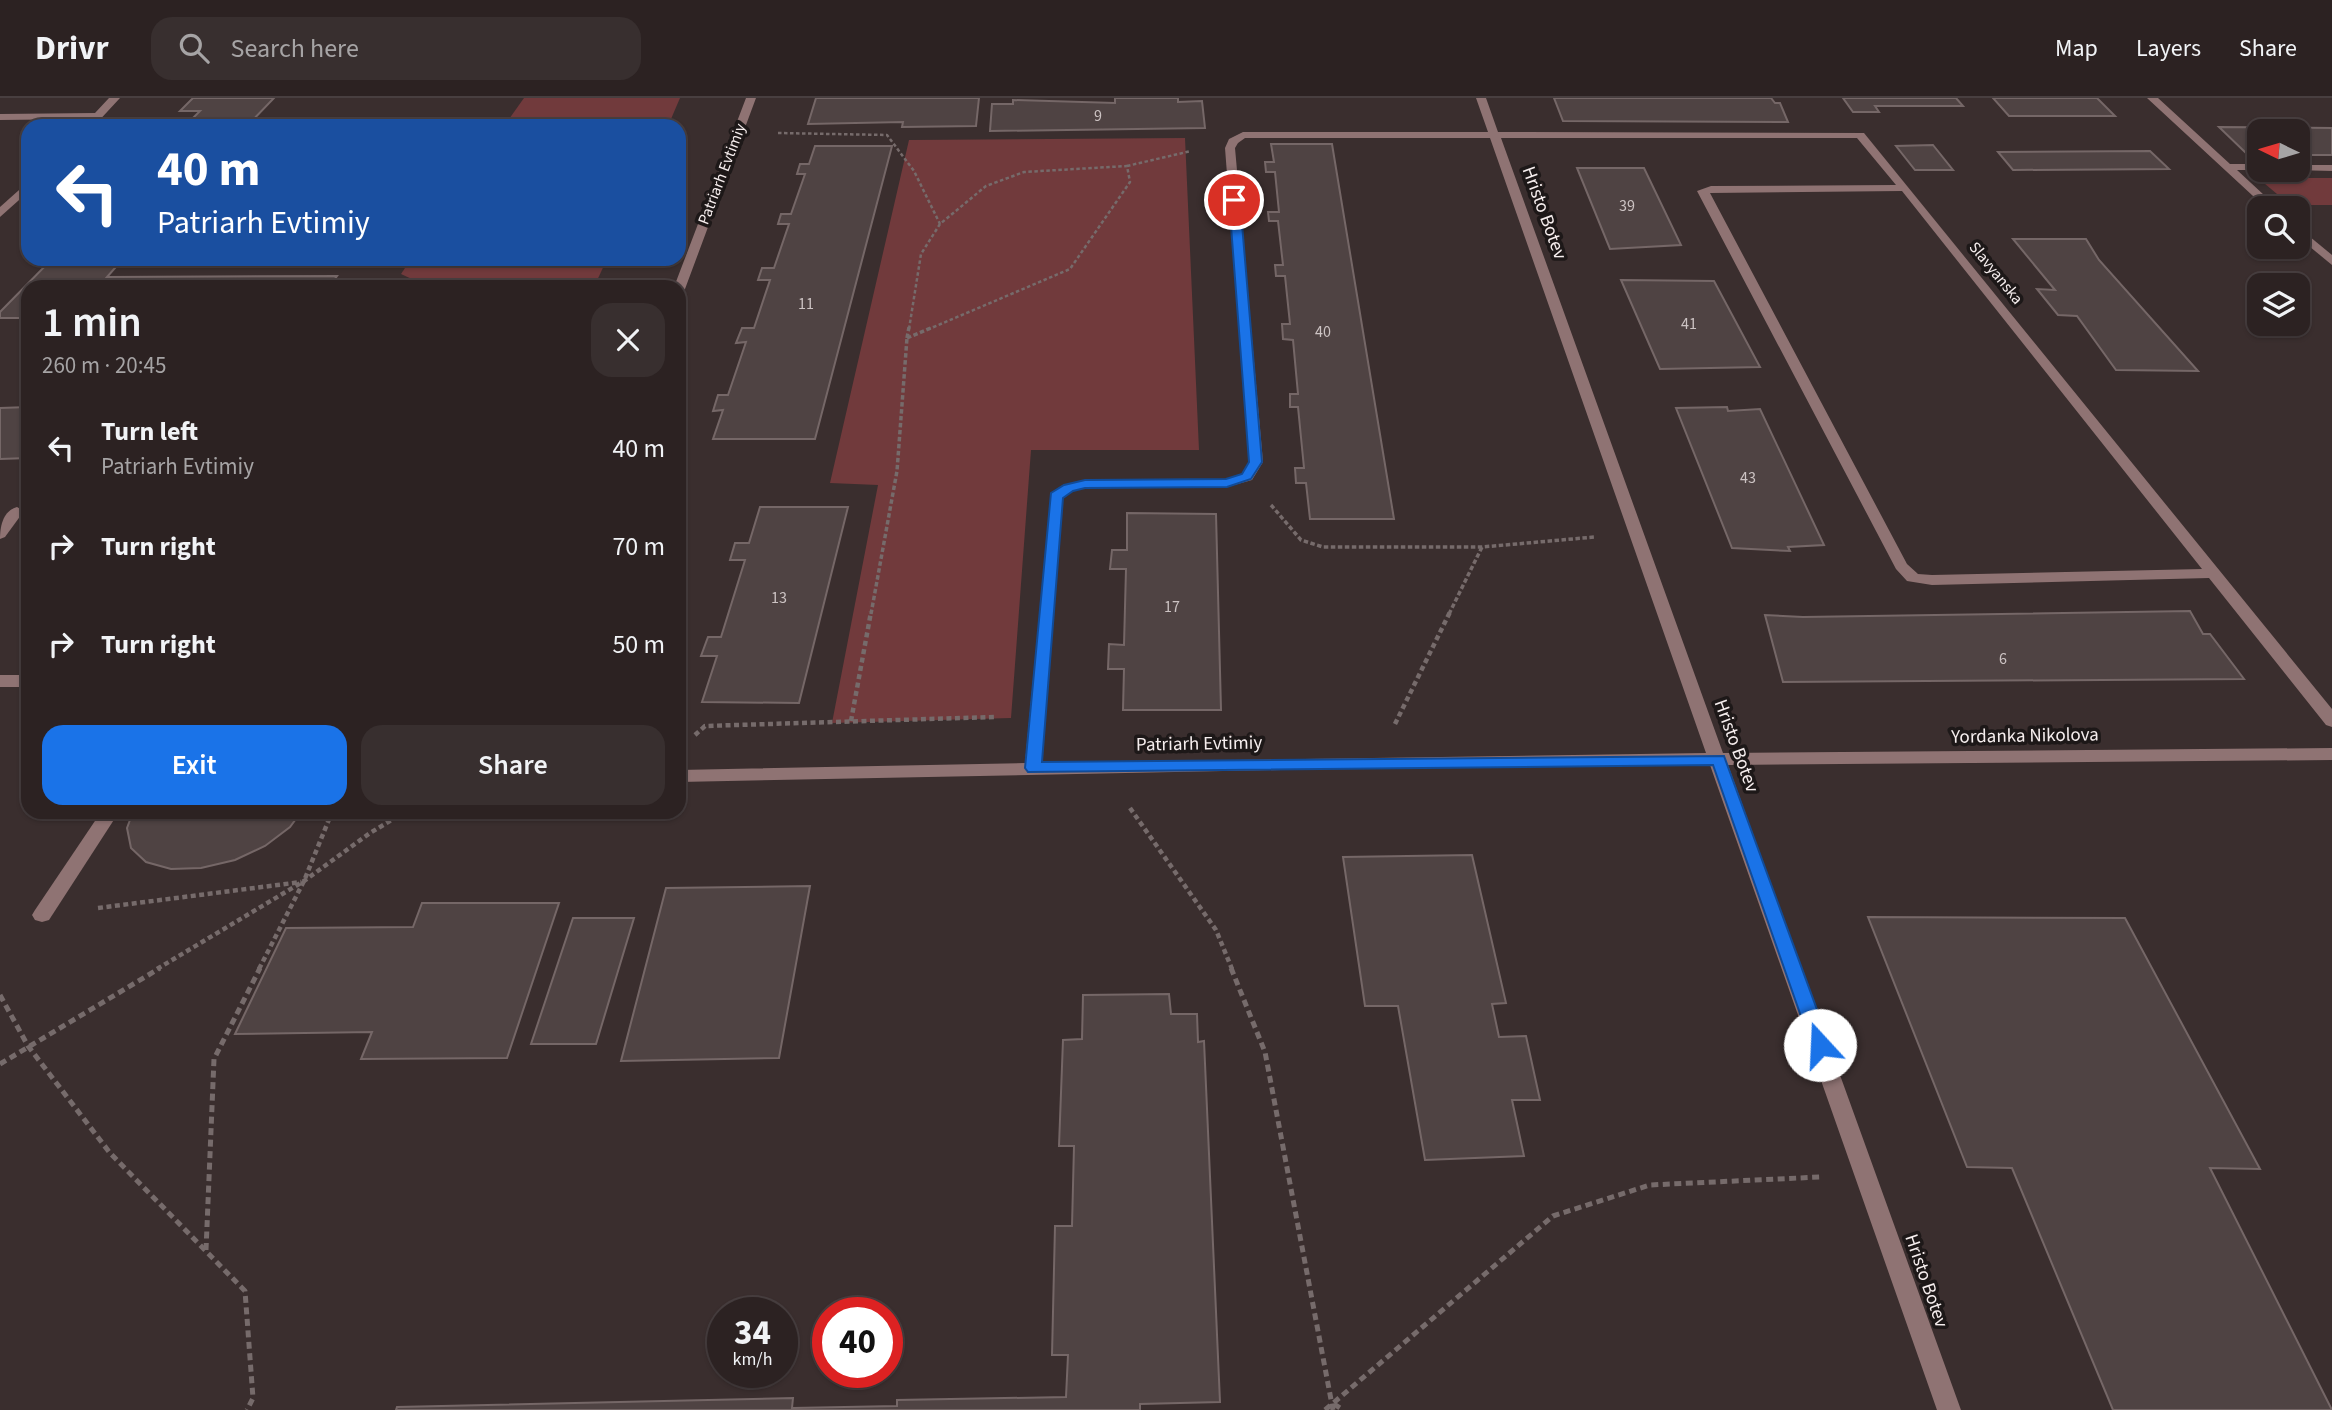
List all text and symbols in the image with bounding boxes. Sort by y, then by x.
search box [151,17,641,80]
text: Drivr [35,25,109,72]
icon: search [175,29,213,67]
text: Search here [231,30,359,67]
text: Map [2055,31,2098,66]
text: Layers [2136,31,2201,66]
text: Share [2239,31,2297,66]
house number: 9 [1094,105,1102,127]
north arrow [2247,119,2310,182]
map controls [2247,119,2310,336]
street label: Patriarh Evtimiy [693,120,752,228]
text: 40 m [157,135,261,205]
icon: left [42,147,133,238]
street label: Hristo Botev [1515,163,1573,263]
pin [1204,170,1264,230]
icon: arrive [1215,181,1253,219]
house number: 39 [1619,195,1635,217]
button: search [2247,196,2310,259]
text: Patriarh Evtimiy [157,200,370,246]
street label: Slavyanska [1964,237,2028,309]
button: layers [2247,273,2310,336]
text: 1 min [42,293,142,353]
house number: 11 [798,293,814,315]
button: close [591,303,665,377]
house number: 41 [1681,313,1697,335]
house number: 40 [1315,321,1331,343]
text: 260 m · 20:45 [42,349,166,382]
text: Turn left [101,413,198,450]
icon: left [42,429,80,467]
text: 40 m [612,430,665,467]
text: Patriarh Evtimiy [101,450,254,483]
house number: 43 [1740,467,1756,489]
icon: right [42,527,80,565]
text: Turn right [101,528,216,565]
text: 70 m [612,528,665,565]
house number: 13 [771,587,787,609]
house number: 17 [1164,596,1180,618]
icon: right [42,625,80,663]
text: Turn right [101,626,216,663]
text: 50 m [612,626,665,663]
house number: 6 [1999,648,2007,670]
street label: Hristo Botev [1707,696,1765,796]
street label: Yordanka Nikolova [1950,721,2099,751]
button: Exit [42,725,347,805]
button: Share [361,725,665,805]
street label: Patriarh Evtimiy [1136,729,1263,759]
position arrow [1783,1008,1857,1082]
street label: Hristo Botev [1897,1231,1955,1331]
speed limit sign: 40 [812,1297,903,1388]
text: 34 [734,1308,771,1358]
text: km/h [733,1347,772,1372]

